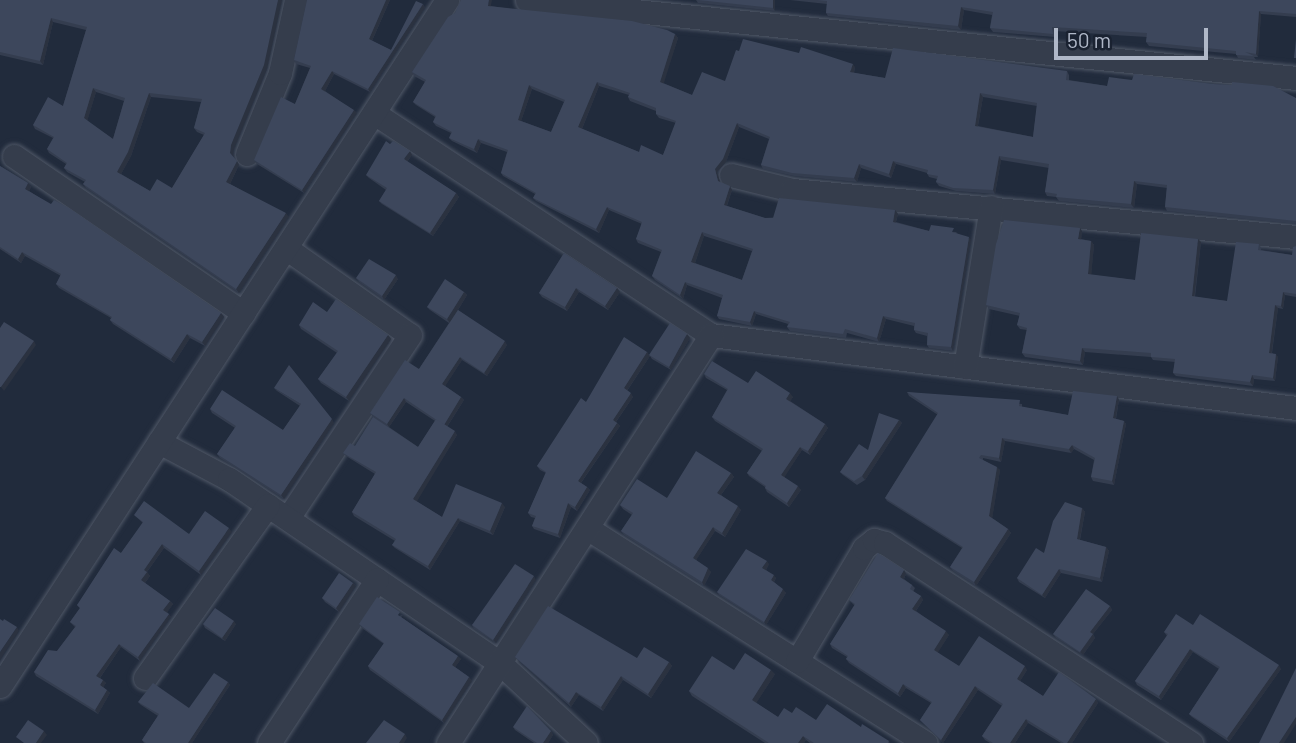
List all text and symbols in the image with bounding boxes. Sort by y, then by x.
scale bar [1058,14,1212,58]
text: 50 m [1067,27,1111,52]

